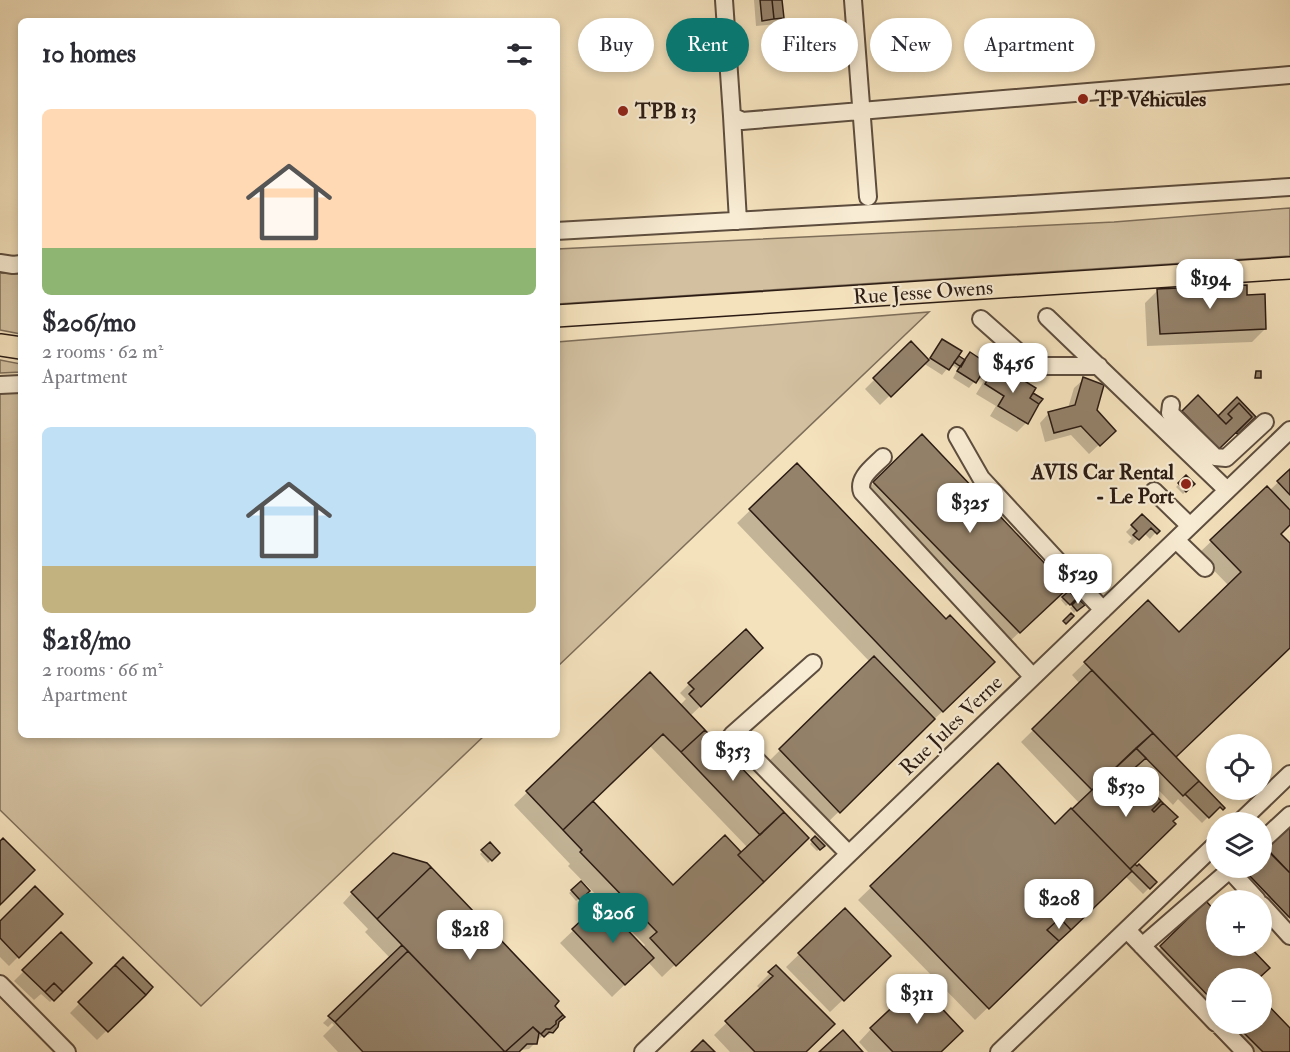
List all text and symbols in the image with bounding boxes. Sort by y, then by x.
chip: Buy [578,18,654,72]
chip: Rent [666,18,749,72]
chip: Filters [761,18,858,72]
chip: New [870,18,952,72]
chip: Apartment [964,18,1095,72]
text: 10 homes [42,38,136,70]
icon: filters [503,38,536,71]
place label: TP Véhicules [1094,86,1206,113]
marker: TP Véhicules [1076,92,1090,106]
place label: TPB 13 [634,98,697,125]
marker: TPB 13 [616,104,630,118]
icon: home [235,148,343,256]
pin: $194 [1174,259,1246,310]
text: $194 [1190,266,1230,291]
street label: Rue Jesse Owens [852,274,994,311]
text: $206/mo [42,307,136,339]
text: 2 rooms · 62 m² [42,339,163,364]
pin: $456 [977,343,1049,394]
text: $456 [993,350,1033,375]
text: Apartment [42,364,127,389]
place label: AVIS Car Rental - Le Port [1030,459,1175,510]
icon: home [235,466,343,574]
marker: AVIS Car Rental - Le Port [1179,477,1193,491]
pin: $325 [934,483,1006,534]
text: $325 [951,490,989,515]
pin: $529 [1042,554,1114,605]
text: $529 [1058,561,1098,586]
text: $218/mo [42,625,131,657]
text: 2 rooms · 66 m² [42,657,163,682]
street label: Rue Jules Verne [894,669,1009,781]
text: Apartment [42,682,127,707]
pin: $353 [697,731,769,782]
map controls [1206,734,1272,1034]
button: locate [1206,734,1272,800]
text: $353 [715,738,751,763]
pin: $530 [1090,767,1162,818]
text: $530 [1107,774,1145,799]
button: layers [1206,812,1272,878]
pin: $208 [1023,879,1095,930]
text: $208 [1038,886,1080,911]
button: + [1206,890,1272,956]
pin: $206 [577,893,649,944]
text: $206 [592,900,634,925]
pin: $218 [434,910,506,961]
text: $218 [451,917,489,942]
button: − [1206,968,1272,1034]
pin: $311 [881,974,953,1025]
text: $311 [900,981,934,1006]

